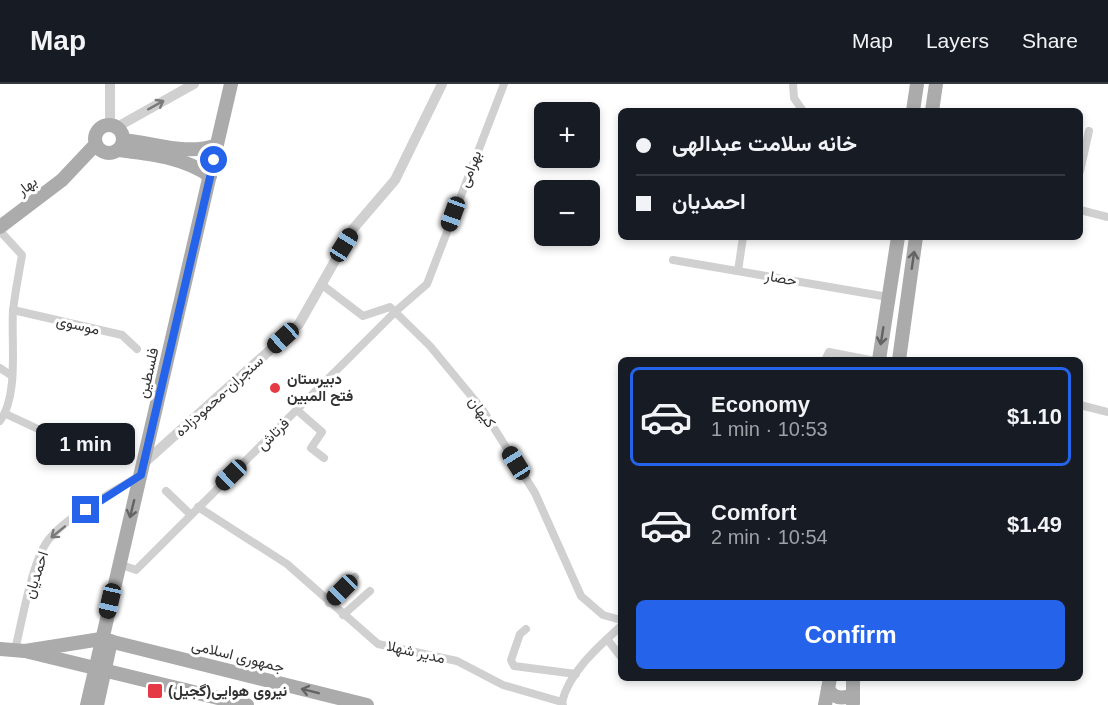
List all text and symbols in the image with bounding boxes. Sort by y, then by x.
text: Map [30,25,86,56]
text: Map [852,29,893,52]
text: Layers [926,29,989,52]
text: Share [1022,29,1078,52]
one-way arrow [147,99,164,111]
map controls [534,102,600,246]
button: + [534,102,600,168]
text: خانه سلامت عبدالهی [672,131,857,156]
route start [200,146,227,173]
street label: بهرامی [455,148,486,190]
street label: بهار [12,173,41,200]
button: − [534,180,600,246]
text: احمدیان [672,189,746,214]
car [438,194,468,234]
car [327,225,361,265]
one-way arrow [907,251,918,271]
street label: حصار [763,266,798,290]
street label: موسوی [54,311,101,340]
car [264,319,302,357]
one-way arrow [877,326,888,346]
street label: فلسطین [133,346,164,400]
street label: سنجران-محمودزاده [171,351,267,440]
place label: دبیرستان فتح المبین [287,370,353,406]
marker: دبیرستان فتح المبین [268,381,282,395]
icon: car [639,390,693,444]
text: Economy [711,392,810,417]
street label: کیهان [465,393,500,432]
text: $1.10 [1007,404,1062,429]
street label: فرتاش [253,414,294,454]
text: 1 min · 10:53 [711,418,828,440]
callout: 1 min [36,423,136,465]
text: 1 min [59,433,112,455]
car [499,443,533,483]
car [212,456,250,494]
route end [72,496,99,523]
icon: car [639,498,693,552]
one-way arrow [126,499,138,518]
text: Comfort [711,500,797,525]
text: $1.49 [1007,512,1062,537]
one-way arrow [51,525,66,539]
text: 2 min · 10:54 [711,526,828,548]
street label: احمدیان [20,549,52,601]
car [323,571,361,609]
car [97,581,123,621]
button: Confirm [636,600,1065,669]
street label: جمهوری اسلامی [189,636,286,677]
street label: مدیر شهلا [385,637,447,667]
marker: نیروی هوایی(گجیل) [146,682,164,700]
place label: نیروی هوایی(گجیل) [168,682,287,700]
one-way arrow [301,684,320,696]

